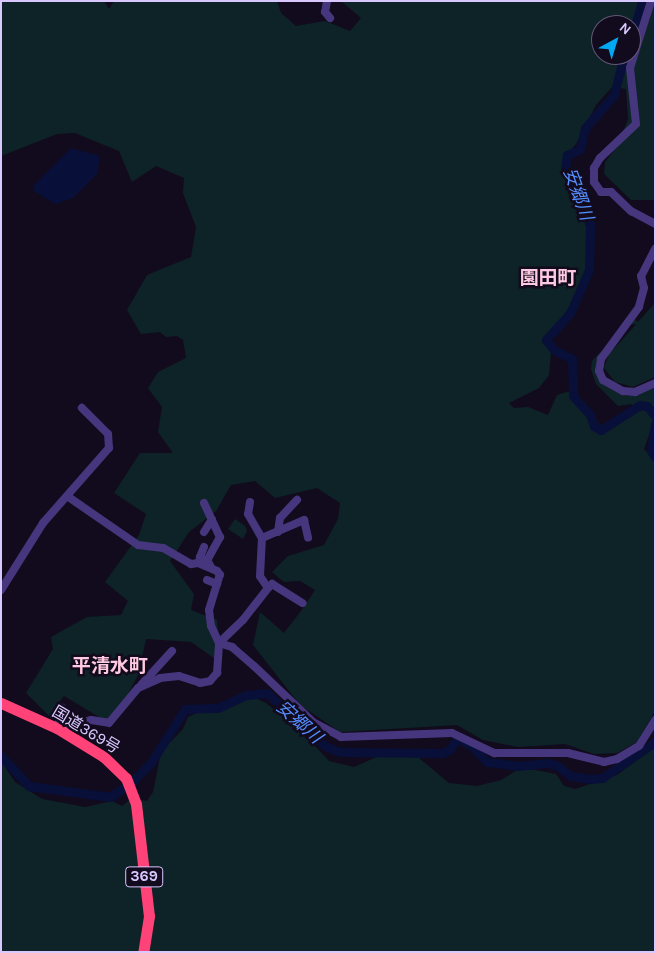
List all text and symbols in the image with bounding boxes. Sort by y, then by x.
north arrow [591,15,641,65]
text: N [616,19,634,38]
water label: 安郷川 [559,165,597,223]
district label: 園田町 [520,268,576,290]
district label: 平清水町 [72,656,148,678]
water label: 安郷川 [272,696,326,748]
street label: 国道369号 [49,702,123,758]
road number: 369 [124,864,164,890]

